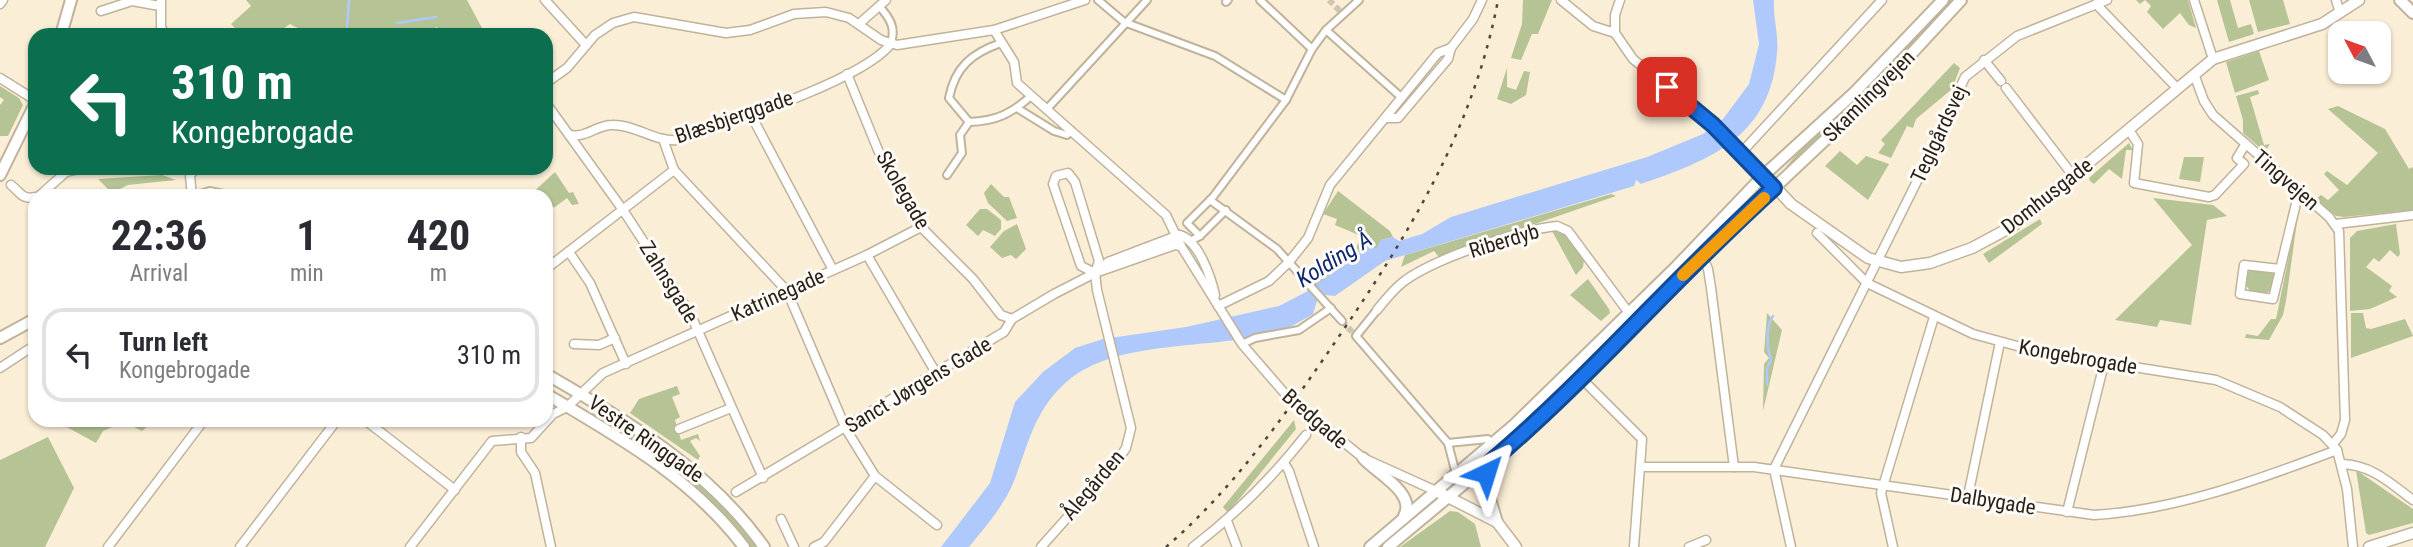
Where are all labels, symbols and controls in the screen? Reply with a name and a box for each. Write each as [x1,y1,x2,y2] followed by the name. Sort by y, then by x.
[2328,21,2390,84] north arrow
[2328,21,2391,84] map controls
[1818,45,1920,147] street label: Skamlingvejen
[171,54,293,111] text: 310 m
[56,56,147,147] icon: left
[1637,57,1697,117] pin
[1648,68,1686,106] icon: arrive
[1906,81,1972,187] street label: Teglgårdsvej
[672,86,796,148] street label: Blæsbjerggade
[171,113,354,151] text: Kongebrogade
[2248,145,2324,215] street label: Tingvejen
[871,147,935,233] street label: Skolegade
[1997,153,2097,239] street label: Domhusgade
[111,211,207,260] text: 22:36
[296,211,317,260] text: 1
[406,211,470,260] text: 420
[1466,219,1542,263] street label: Riberdyb
[1290,224,1377,293] water label: Kolding Å
[635,237,704,327] street label: Zahnsgade
[130,260,188,287] text: Arrival
[290,260,324,287] text: min
[430,260,447,287] text: m
[728,264,829,326] street label: Katrinegade
[119,327,208,357] text: Turn left
[841,332,996,438] street label: Sanct Jørgens Gade
[2017,335,2139,379] street label: Kongebrogade
[60,336,98,374] icon: left
[457,340,521,370] text: 310 m
[119,357,250,384] text: Kongebrogade
[1277,384,1353,454] street label: Bredgade
[584,390,708,488] street label: Vestre Ringgade
[1449,436,1523,510] position arrow
[1057,445,1129,525] street label: Ålegården
[1948,482,2038,520] street label: Dalbygade

